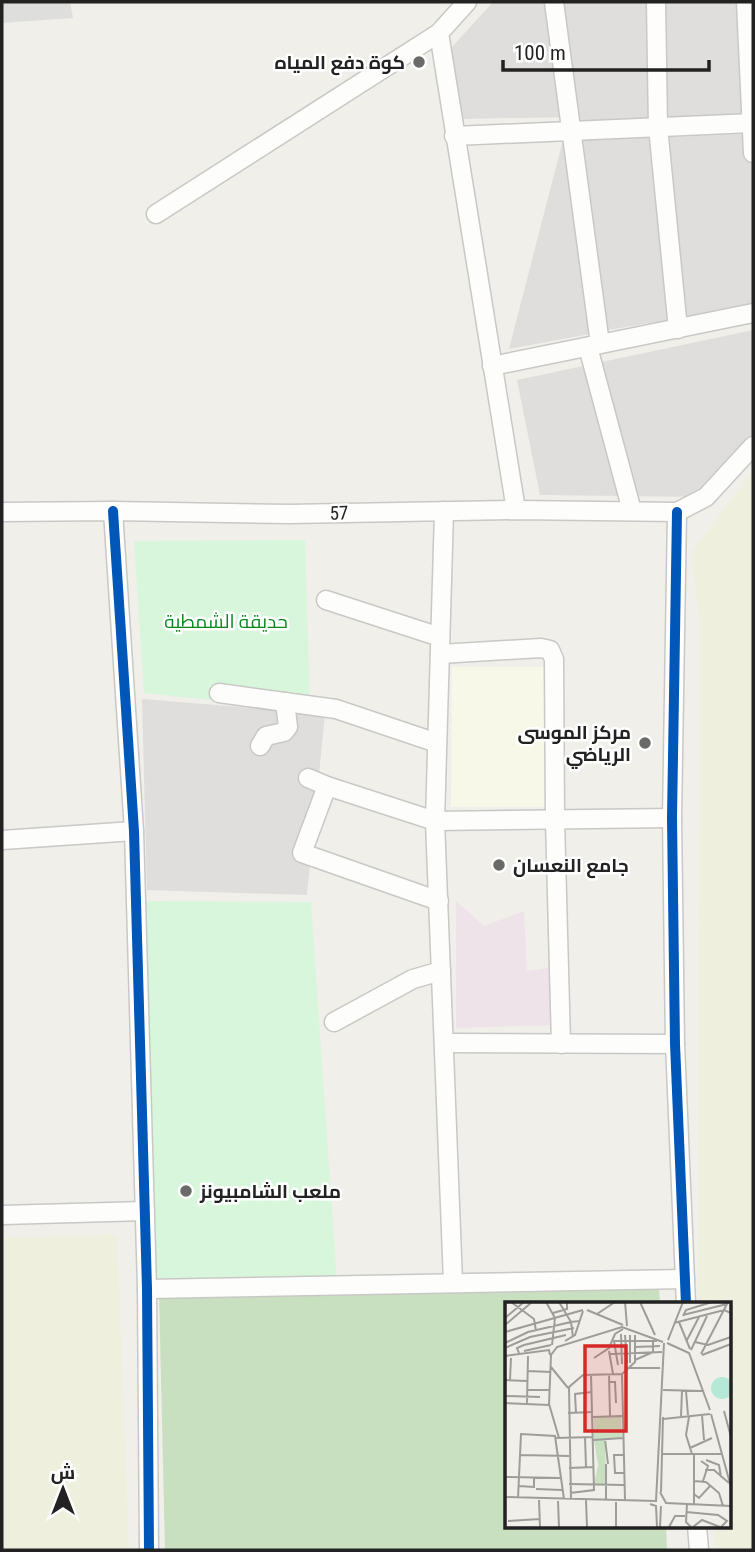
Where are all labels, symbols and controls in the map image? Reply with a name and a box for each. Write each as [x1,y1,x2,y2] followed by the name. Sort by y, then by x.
[503,28,710,72] scale bar
[514,41,566,65] text: 100 m
[275,51,405,76] place label: كوة دفع المياه
[411,54,427,70] marker: كوة دفع المياه
[329,501,349,525] street label: 57
[164,610,288,633] park label: حديقة الشمطية
[517,721,631,769] place label: مركز الموسى الرياضي
[637,735,653,751] marker: مركز الموسى الرياضي
[513,854,629,879] place label: جامع النعسان
[491,857,507,873] marker: جامع النعسان
[199,1180,341,1203] place label: ملعب الشامبيونز
[178,1183,194,1199] marker: ملعب الشامبيونز
[505,1302,730,1528] inset map
[28,1454,98,1524] north arrow
[51,1461,75,1484] text: ش

